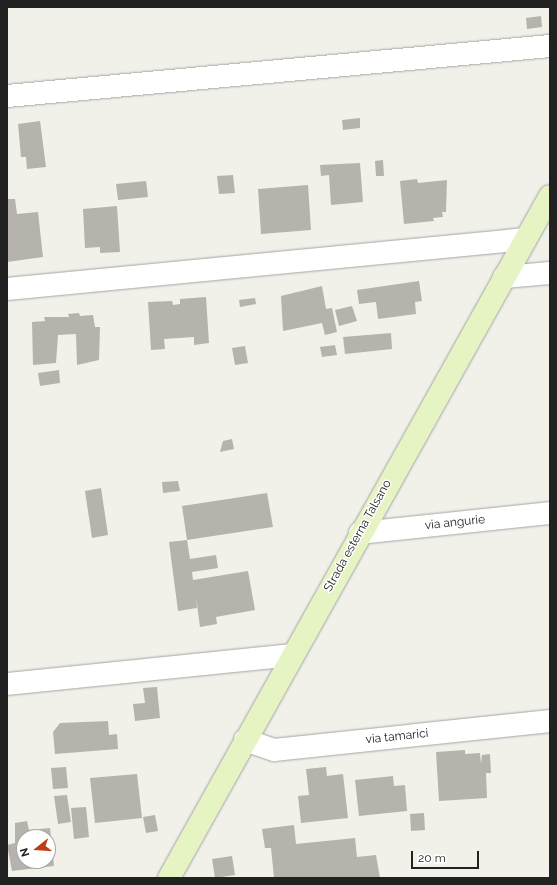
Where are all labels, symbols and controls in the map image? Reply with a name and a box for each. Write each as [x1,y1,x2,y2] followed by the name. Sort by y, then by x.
[321,477,395,595] street label: Strada esterna Talsano
[424,513,486,533] street label: via angurie
[365,727,429,747] street label: via tamarici
[16,829,56,869] north arrow
[413,843,481,869] scale bar
[18,846,32,858] text: N
[418,851,446,865] text: 20 m

